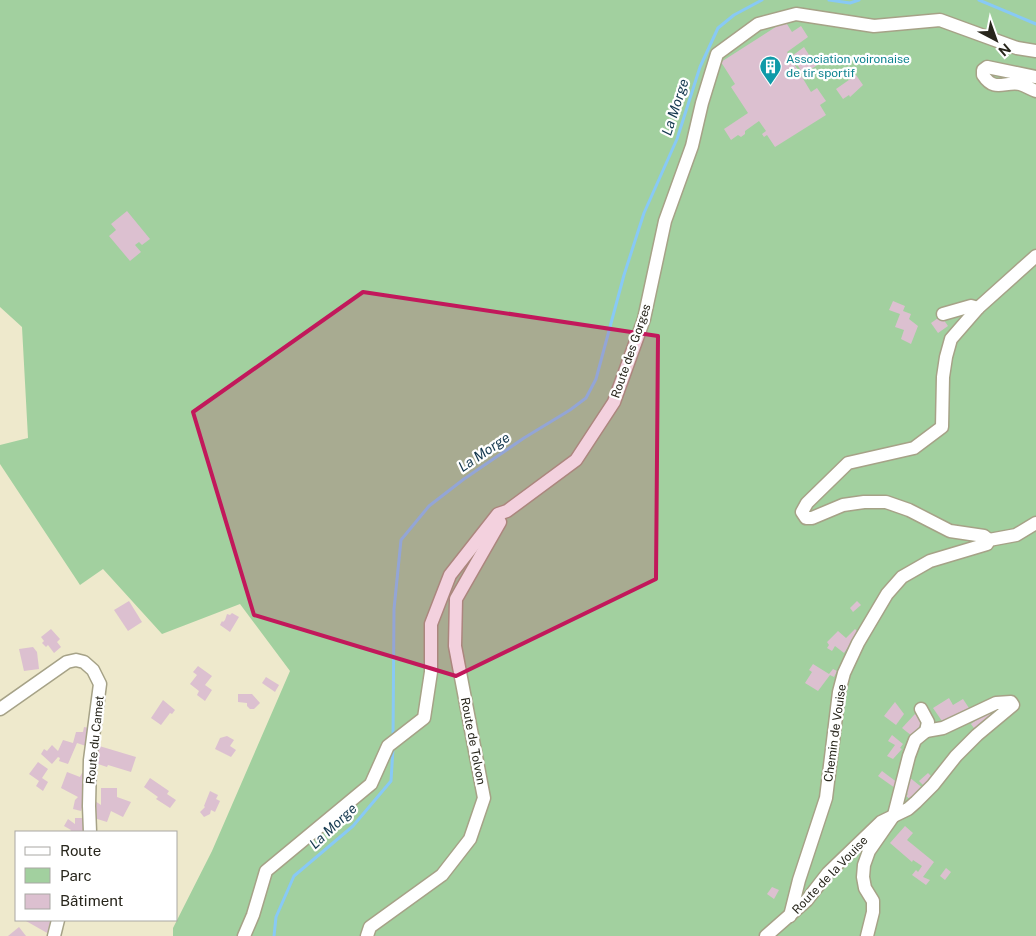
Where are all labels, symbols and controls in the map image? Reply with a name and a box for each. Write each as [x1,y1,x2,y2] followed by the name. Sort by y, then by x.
[971,15,1021,65] north arrow
[995,40,1014,59] text: N
[786,52,910,80] place label: Association voironaise de tir sportif
[758,54,782,85] building icon: Association voironaise de tir sportif
[658,76,692,137] water label: La Morge
[608,302,654,400] street label: Route des Gorges
[455,429,513,475] water label: La Morge
[821,683,849,783] street label: Chemin de Vouise
[83,695,107,785] street label: Route du Camet
[458,696,488,786] street label: Route de Tolvon
[306,800,360,852] water label: La Morge
[15,831,178,921] legend
[789,833,871,917] street label: Route de la Vouise
[60,842,101,859] text: Route
[60,867,92,884] text: Parc
[60,892,123,909] text: Bâtiment

